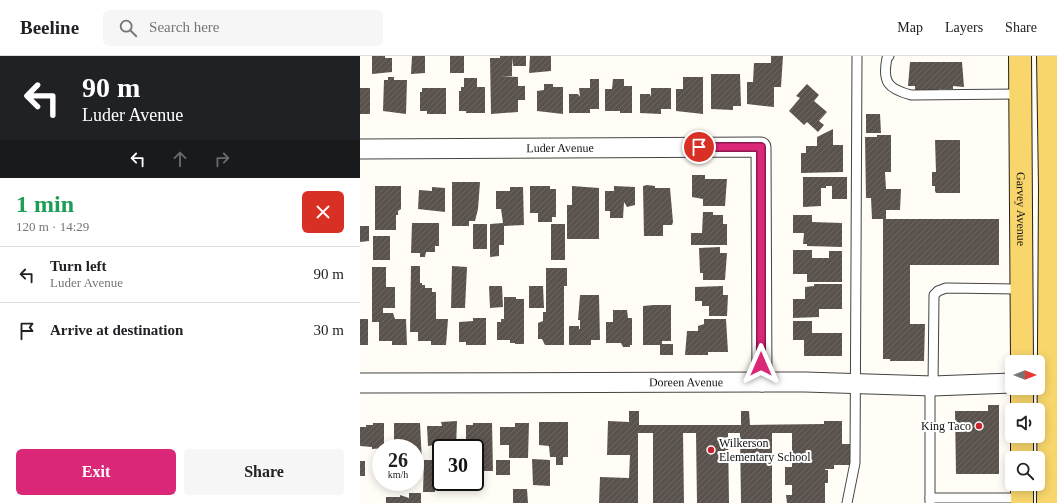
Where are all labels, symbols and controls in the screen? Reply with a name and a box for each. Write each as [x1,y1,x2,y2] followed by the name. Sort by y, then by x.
[103,10,383,46] search box
[20,17,79,38] text: Beeline
[117,17,139,39] icon: search
[149,19,219,35] text: Search here
[897,20,923,35] text: Map
[945,20,983,35] text: Layers
[1005,20,1037,35] text: Share
[16,72,68,124] icon: left
[82,72,140,103] text: 90 m
[82,105,183,125] text: Luder Avenue
[682,130,716,164] pin
[688,136,710,158] icon: arrive
[526,141,594,155] street label: Luder Avenue
[127,148,149,170] icon: left
[169,148,191,170] icon: ahead
[211,148,233,170] icon: right
[1014,172,1028,246] street label: Garvey Avenue
[16,191,74,217] text: 1 min
[302,191,344,233] button: close
[16,219,89,234] text: 120 m · 14:29
[50,258,107,274] text: Turn left
[16,264,38,286] icon: left
[314,266,344,282] text: 90 m
[50,275,123,290] text: Luder Avenue
[16,320,38,342] icon: arrive
[50,322,183,338] text: Arrive at destination
[314,322,344,338] text: 30 m
[740,343,782,385] position arrow
[1005,355,1045,395] north arrow
[1005,355,1045,491] map controls
[649,375,723,389] street label: Doreen Avenue
[1005,403,1045,443] button: sound
[921,419,971,433] place label: King Taco
[974,421,984,431] marker: King Taco
[719,436,811,464] place label: Wilkerson Elementary School
[432,439,484,491] speed limit sign: 30
[706,445,716,455] marker: Wilkerson Elementary School
[16,449,176,495] button: Exit
[184,449,344,495] button: Share
[388,449,408,471] text: 26
[1005,451,1045,491] button: search
[388,469,408,480] text: km/h

